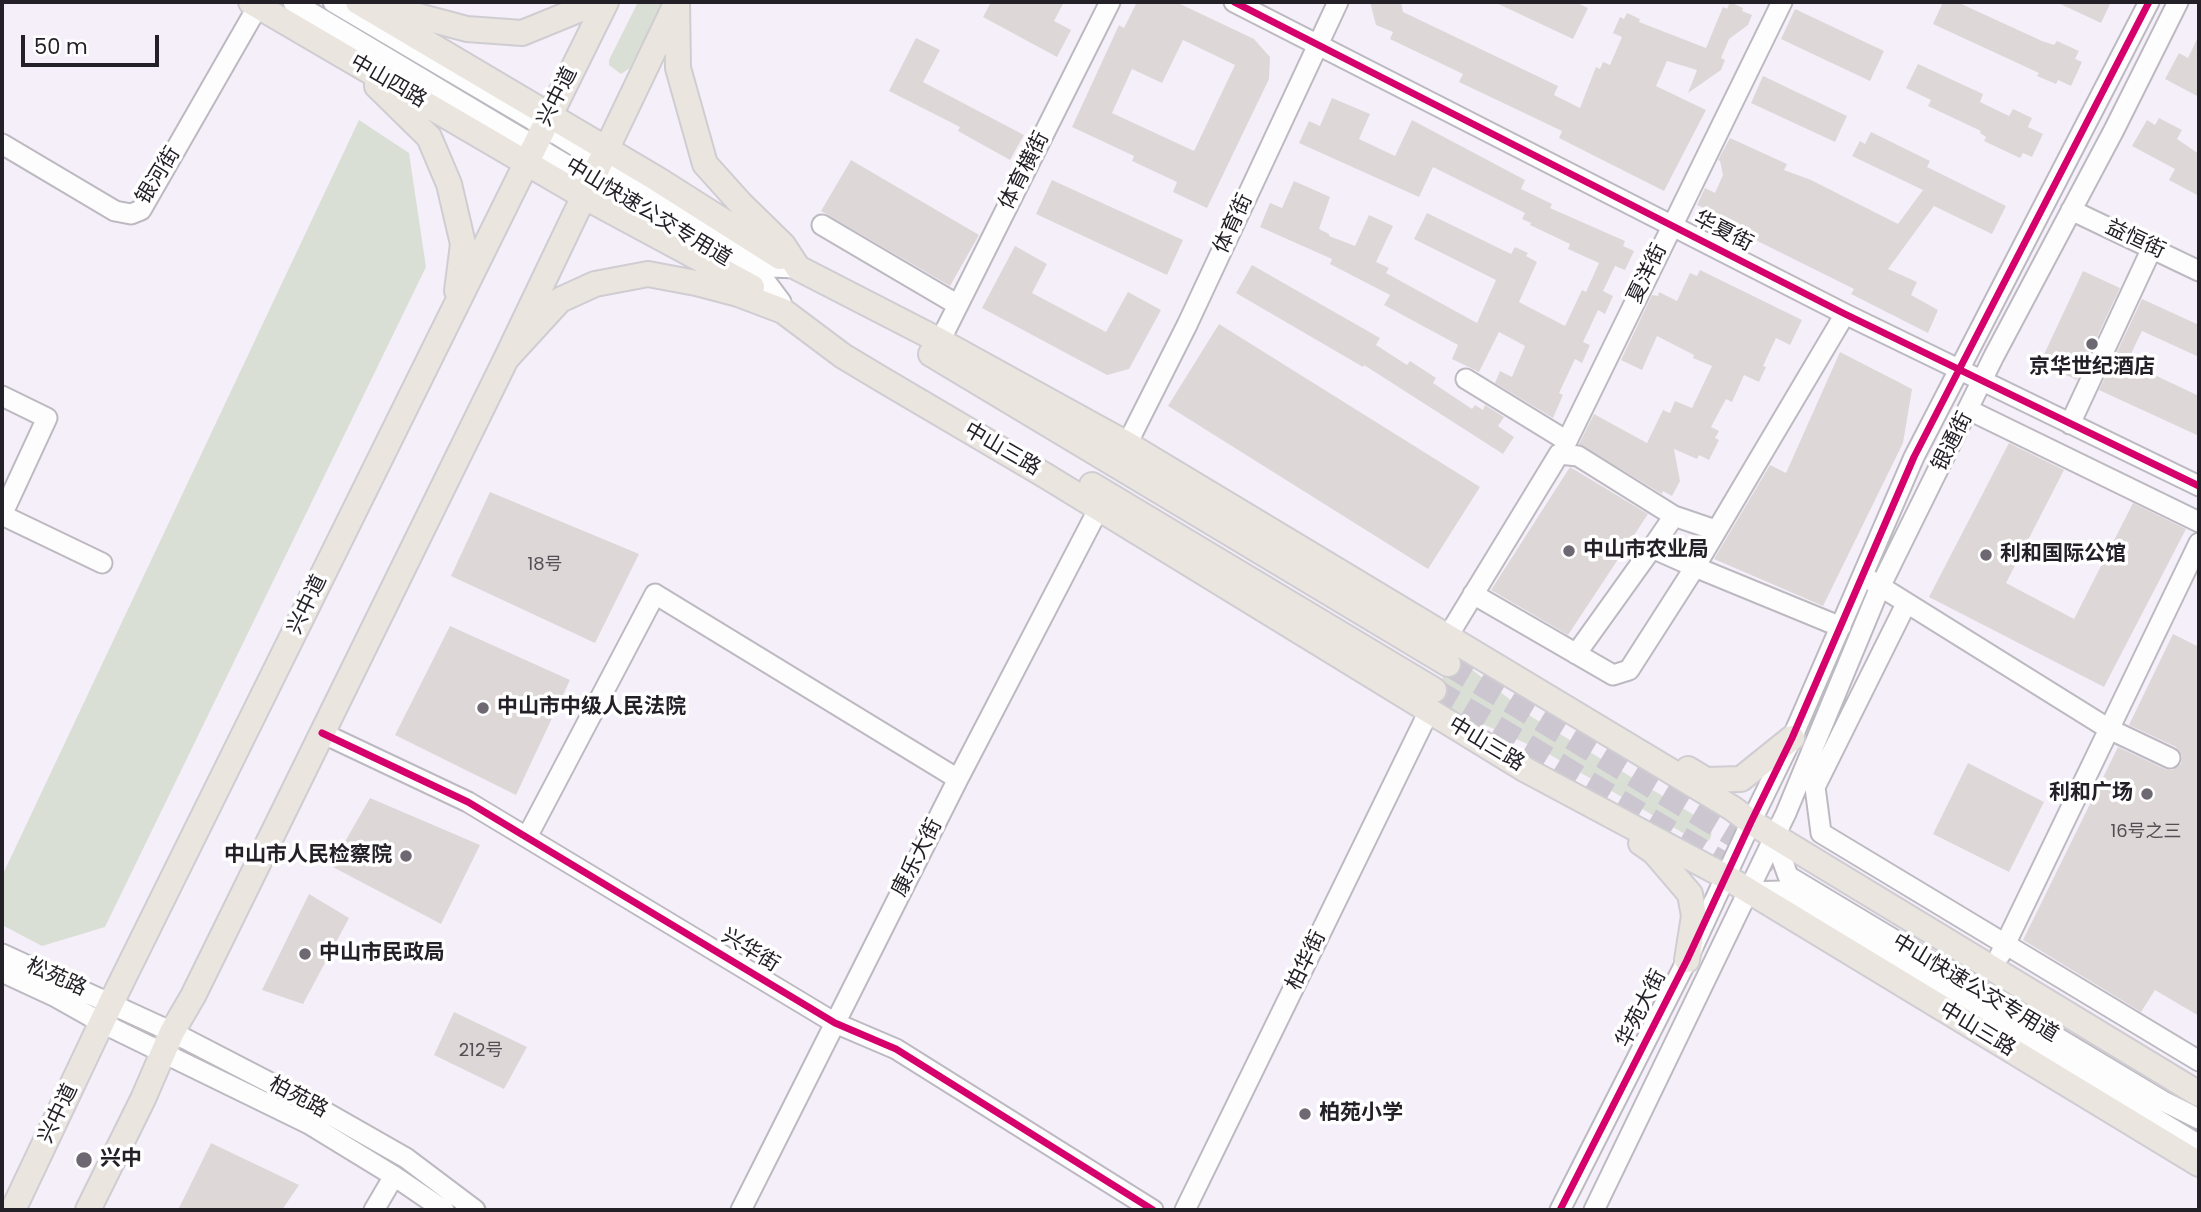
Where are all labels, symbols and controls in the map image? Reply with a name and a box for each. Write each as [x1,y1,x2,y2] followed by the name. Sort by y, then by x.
[24,21,163,65] scale bar
[34,32,88,61] text: 50 m
[345,50,431,114] street label: 中山四路
[532,63,584,131] street label: 兴中道
[995,128,1055,214] street label: 体育横街
[132,143,186,209] street label: 银河街
[561,154,735,272] street label: 中山快速公交专用道
[1209,190,1259,258] street label: 体育街
[1689,206,1757,258] street label: 华夏街
[2101,215,2169,265] street label: 益恒街
[1623,240,1673,308] street label: 夏洋街
[2084,336,2100,352] marker: 京华世纪酒店
[2029,355,2155,381] place label: 京华世纪酒店
[1927,408,1979,476] street label: 银通街
[959,418,1045,482] street label: 中山三路
[1583,538,1709,564] place label: 中山市农业局
[2000,542,2126,568] place label: 利和国际公馆
[1561,543,1577,559] marker: 中山市农业局
[1978,547,1994,563] marker: 利和国际公馆
[527,554,563,576] house number: 18号
[283,571,333,639] street label: 兴中道
[497,695,686,721] place label: 中山市中级人民法院
[475,700,491,716] marker: 中山市中级人民法院
[1444,713,1528,777] street label: 中山三路
[2049,781,2133,807] place label: 利和广场
[2139,786,2155,802] marker: 利和广场
[888,815,948,901] street label: 康乐大街
[2110,821,2182,843] house number: 16号之三
[224,843,392,869] place label: 中山市人民检察院
[398,848,414,864] marker: 中山市人民检察院
[717,924,783,978] street label: 兴华街
[1282,927,1332,995] street label: 柏华街
[1888,930,2062,1048] street label: 中山快速公交专用道
[319,941,445,967] place label: 中山市民政局
[297,946,313,962] marker: 中山市民政局
[22,954,90,1002] street label: 松苑路
[1612,966,1672,1052] street label: 华苑大街
[1935,998,2019,1062] street label: 中山三路
[459,1040,503,1062] house number: 212号
[264,1072,332,1124] street label: 柏苑路
[34,1080,84,1148] street label: 兴中道
[1319,1101,1403,1127] place label: 柏苑小学
[1297,1106,1313,1122] marker: 柏苑小学
[100,1147,142,1173] place label: 兴中
[74,1150,94,1170] marker: 兴中

